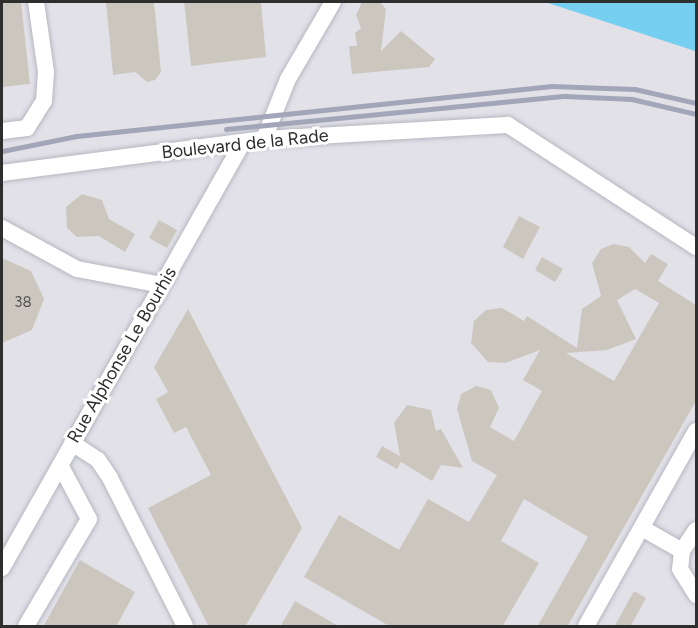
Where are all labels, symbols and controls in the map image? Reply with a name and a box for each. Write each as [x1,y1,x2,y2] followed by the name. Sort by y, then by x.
[160,124,330,164] street label: Boulevard de la Rade
[63,263,181,447] street label: Rue Alphonse Le Bourhis
[14,294,32,312] house number: 38

